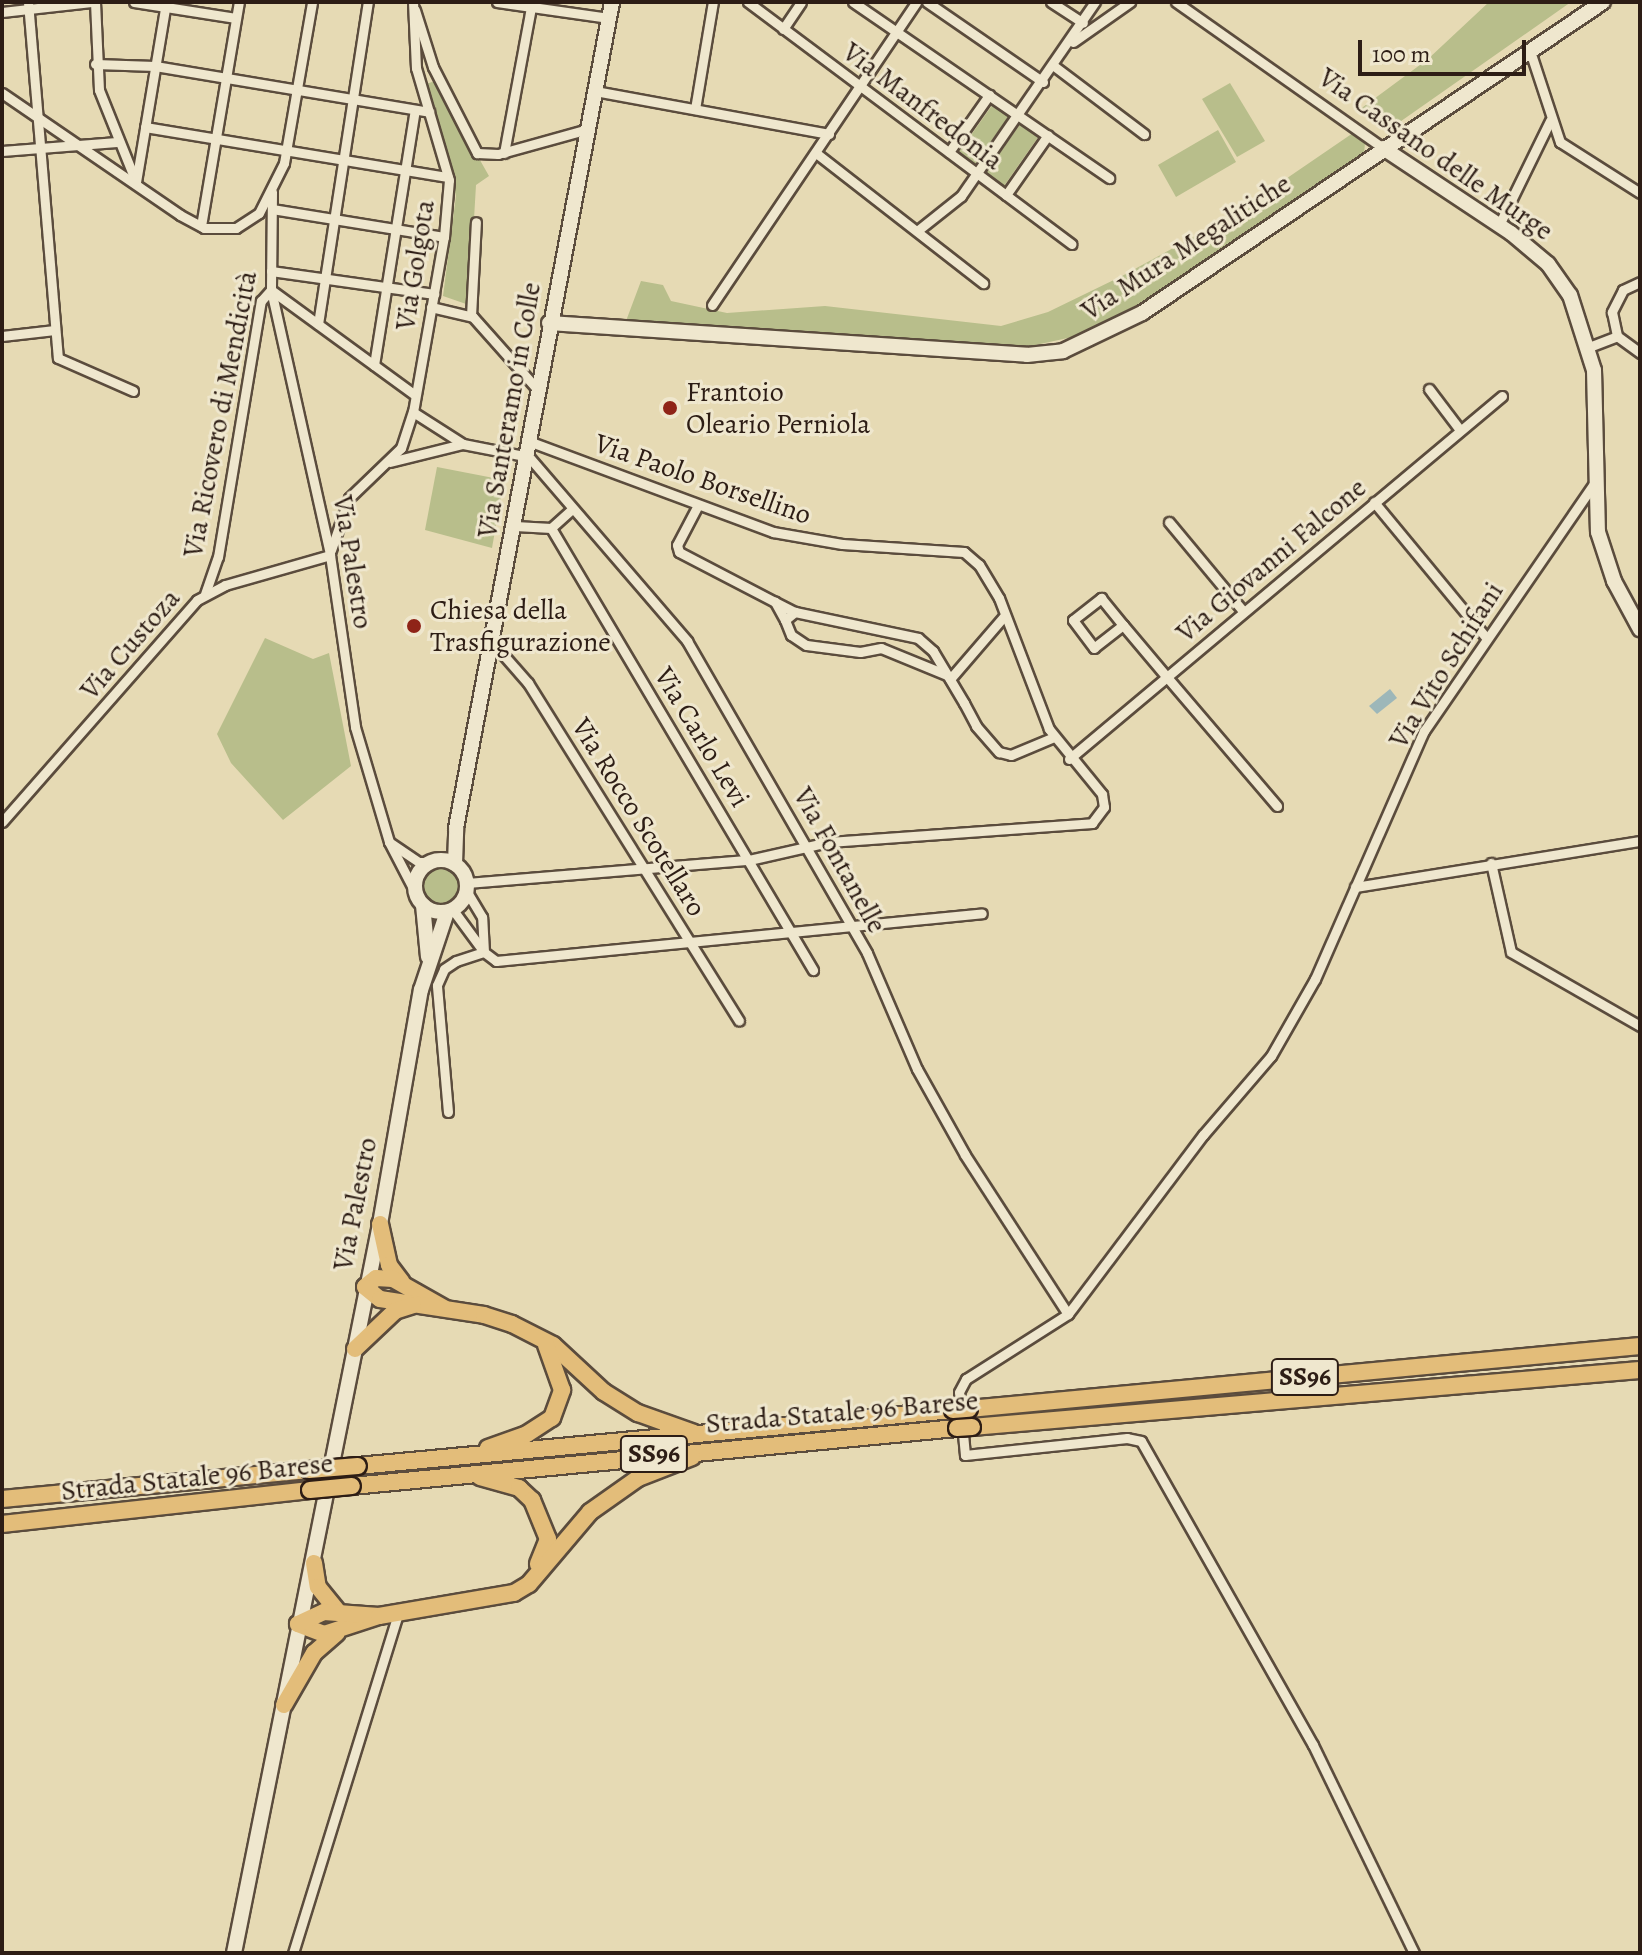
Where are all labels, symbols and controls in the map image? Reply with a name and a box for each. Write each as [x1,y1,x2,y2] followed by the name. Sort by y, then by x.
[1362,24,1530,74] scale bar
[836,35,1010,177] street label: Via Manfredonia
[1372,38,1431,70] text: 100 m
[1312,60,1560,248] street label: Via Cassano delle Murge
[1075,167,1297,327] street label: Via Mura Megalitiche
[388,197,442,333] street label: Via Golgota
[176,268,264,560] street label: Via Ricovero di Mendicità
[470,280,548,540] street label: Via Santeramo in Colle
[686,375,870,441] place label: Frantoio Oleario Perniola
[661,399,679,417] marker: Frantoio Oleario Perniola
[591,426,815,532] street label: Via Paolo Borsellino
[1169,471,1373,649] street label: Via Giovanni Falcone
[326,493,380,631] street label: Via Palestro
[1382,576,1510,754] street label: Via Vito Schifani
[73,582,187,706] street label: Via Custoza
[430,593,611,659] place label: Chiesa della Trasfigurazione
[405,617,423,635] marker: Chiesa della Trasfigurazione
[647,661,757,813] street label: Via Carlo Levi
[564,712,714,922] street label: Via Rocco Scotellaro
[786,781,894,939] street label: Via Fontanelle
[326,1135,384,1273] street label: Via Palestro
[1269,1355,1341,1399] road number: SS96
[704,1383,980,1441] street label: Strada Statale 96 Barese
[618,1432,690,1476] road number: SS96
[59,1446,335,1508] street label: Strada Statale 96 Barese

